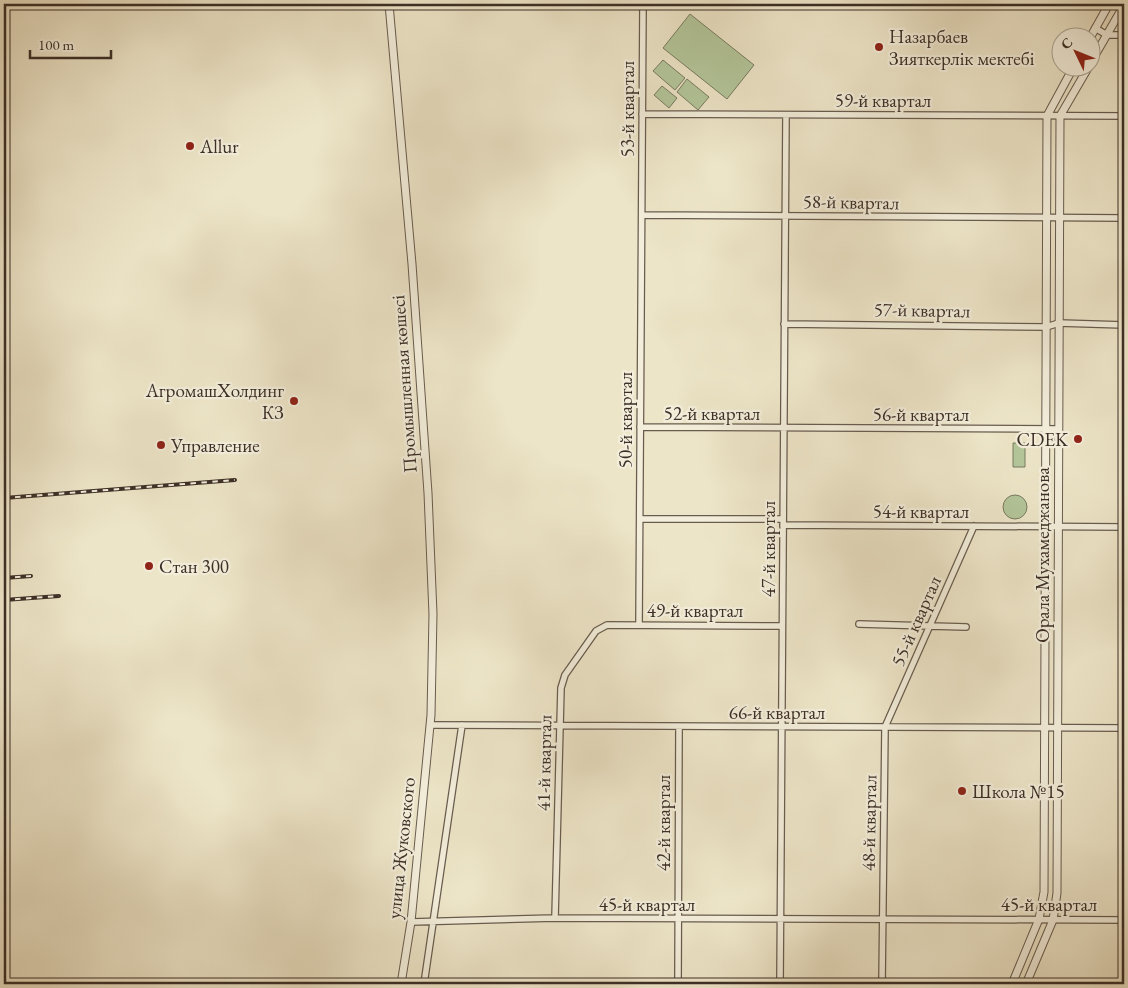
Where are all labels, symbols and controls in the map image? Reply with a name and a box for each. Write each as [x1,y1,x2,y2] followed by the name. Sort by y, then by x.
[889,24,1035,71] place label: Назарбаев Зияткерлік мектебі
[30,28,111,60] scale bar
[1050,28,1100,78] north arrow
[1057,33,1077,53] text: С
[38,35,75,54] text: 100 m
[873,41,885,53] marker: Назарбаев Зияткерлік мектебі
[615,61,640,157] street label: 53-й квартал
[835,88,931,113] street label: 59-й квартал
[199,134,239,159] place label: Allur
[184,140,196,152] marker: Allur
[803,189,899,215] street label: 58-й квартал
[385,294,423,474] street label: Промышленная көшесі
[874,297,970,323] street label: 57-й квартал
[613,372,638,468] street label: 50-й квартал
[145,378,284,425] place label: АгромашХолдинг КЗ
[288,395,300,407] marker: АгромашХолдинг КЗ
[664,401,760,426] street label: 52-й квартал
[873,402,969,427] street label: 56-й квартал
[1017,427,1069,452] place label: CDEK
[170,433,260,458] place label: Управление
[1072,433,1084,445] marker: CDEK
[155,439,167,451] marker: Управление
[1030,467,1055,643] street label: Орала Мухамеджанова
[873,499,969,524] street label: 54-й квартал
[756,501,781,597] street label: 47-й квартал
[159,554,229,579] place label: Стан 300
[143,560,155,572] marker: Стан 300
[885,572,947,670] street label: 55-й квартал
[647,598,743,623] street label: 49-й квартал
[729,700,825,725] street label: 66-й квартал
[531,715,557,811] street label: 41-й квартал
[651,775,676,871] street label: 42-й квартал
[856,775,882,871] street label: 48-й квартал
[381,776,421,920] street label: улица Жуковского
[972,779,1065,804] place label: Школа №15
[956,785,968,797] marker: Школа №15
[599,892,695,917] street label: 45-й квартал
[1001,892,1097,917] street label: 45-й квартал

